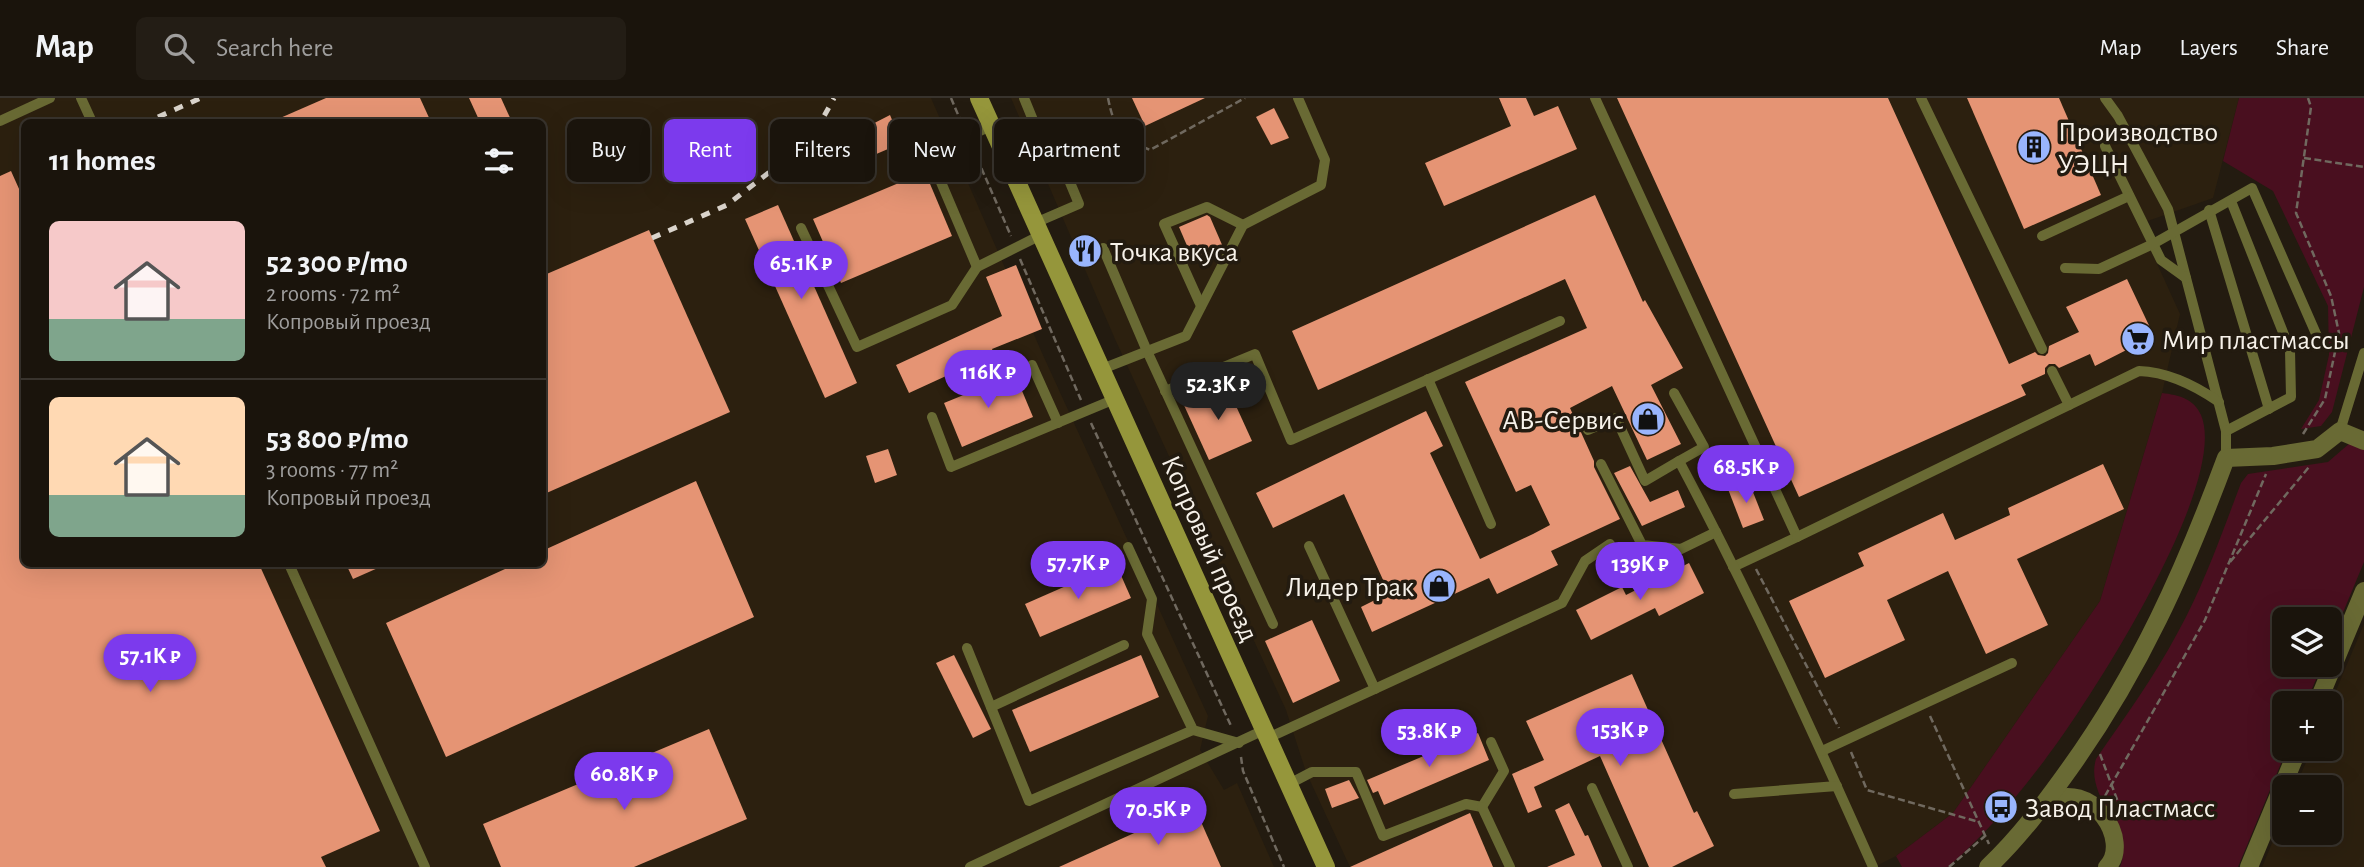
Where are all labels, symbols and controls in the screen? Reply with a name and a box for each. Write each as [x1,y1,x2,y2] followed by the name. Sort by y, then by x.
[136,17,626,80] search box
[160,29,198,67] icon: search
[35,31,94,64] text: Map
[216,35,334,61] text: Search here
[2099,36,2141,60] text: Map
[2179,36,2238,60] text: Layers
[2276,36,2329,60] text: Share
[567,119,650,182] chip: Buy
[664,119,756,182] chip: Rent
[770,119,875,182] chip: Filters
[889,119,980,182] chip: New
[994,119,1144,182] chip: Apartment
[2058,119,2218,179] place label: Производство УЭЦН
[2015,128,2053,166] building icon: Производство УЭЦН
[480,142,518,180] icon: filters
[49,146,156,176] text: 11 homes
[1066,232,1104,270] restaurant icon: Точка вкуса
[1110,239,1238,267] place label: Точка вкуса
[736,242,866,301] pin: 65.1K ₽
[266,248,408,278] text: 52 300 ₽/mo
[105,249,189,333] icon: home
[770,252,832,275] text: 65.1K ₽
[266,283,400,306] text: 2 rooms · 72 m²
[266,311,431,334] text: Копровый проезд
[2119,320,2157,358] supermarket icon: Мир пластмассы
[2162,327,2350,355] place label: Мир пластмассы
[931,350,1045,410] pin: 116K ₽
[960,361,1016,384] text: 116K ₽
[1153,362,1283,422] pin: 52.3K ₽
[1186,373,1250,396] text: 52.3K ₽
[1629,400,1667,438] shop icon: АВ-Сервис
[1502,407,1624,435] place label: АВ-Сервис
[266,424,409,454] text: 53 800 ₽/mo
[105,425,189,509] icon: home
[1681,446,1811,505] pin: 68.5K ₽
[1156,451,1263,646] street label: Копровый проезд
[1713,456,1779,479] text: 68.5K ₽
[266,459,398,482] text: 3 rooms · 77 m²
[266,487,431,510] text: Копровый проезд
[1013,542,1143,601] pin: 57.7K ₽
[1583,542,1697,602] pin: 139K ₽
[1047,552,1109,575] text: 57.7K ₽
[1612,553,1668,576] text: 139K ₽
[1420,567,1458,605] shop icon: Лидер Трак
[1286,574,1414,602] place label: Лидер Трак
[2272,607,2342,845] map controls
[2272,607,2342,677] button: layers
[85,634,215,694] pin: 57.1K ₽
[119,645,181,668] text: 57.1K ₽
[2272,691,2342,761] button: +
[1563,708,1677,768] pin: 153K ₽
[1364,710,1494,769] pin: 53.8K ₽
[1592,719,1648,742] text: 153K ₽
[1397,720,1461,743] text: 53.8K ₽
[559,752,689,812] pin: 60.8K ₽
[590,763,658,786] text: 60.8K ₽
[2272,775,2342,845] button: −
[1093,788,1223,847] pin: 70.5K ₽
[1982,788,2020,826] bus stop icon: Завод Пластмасс
[2025,795,2215,823] place label: Завод Пластмасс
[1126,798,1190,821] text: 70.5K ₽

